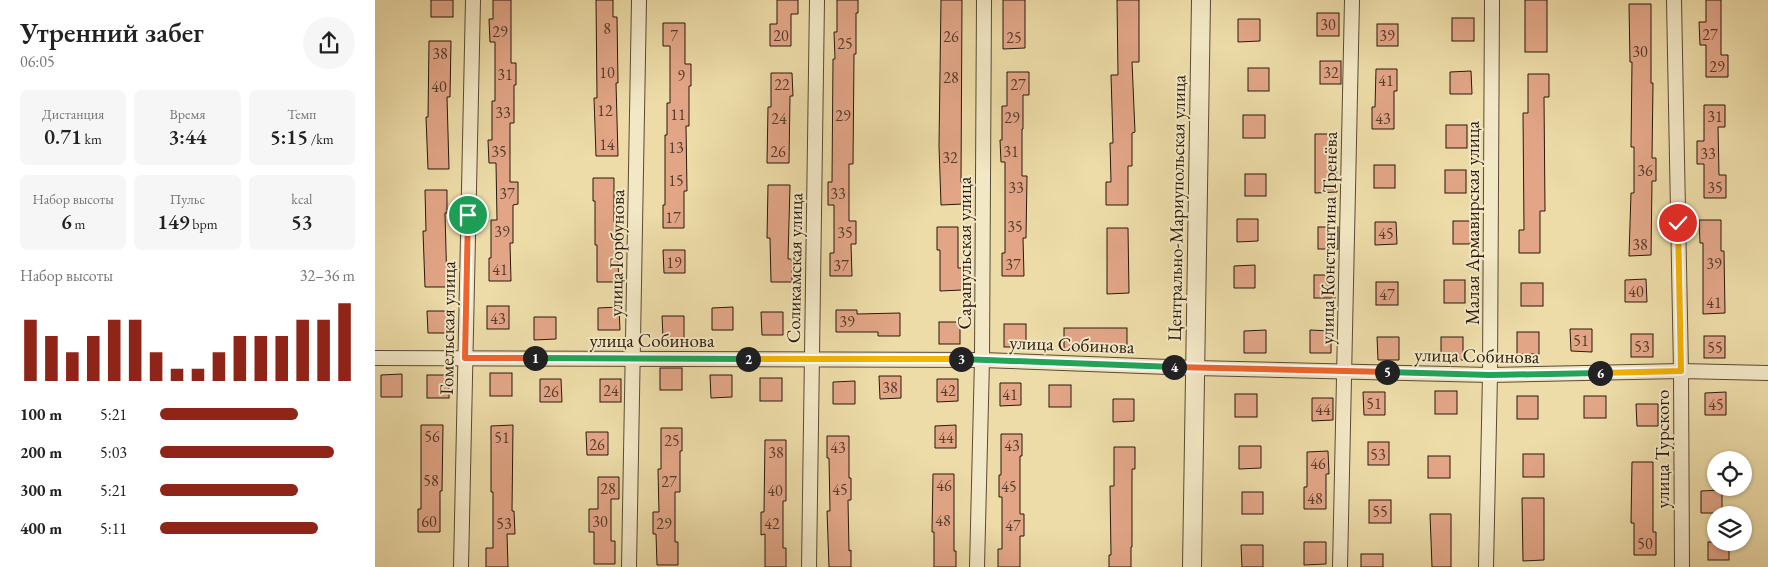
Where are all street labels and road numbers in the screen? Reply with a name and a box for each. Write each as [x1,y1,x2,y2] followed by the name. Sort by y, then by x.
[1162,74,1191,341] street label: Центрально-Мариупольская улица
[1460,121,1485,325] street label: Малая Армавирская улица
[1314,131,1343,345] street label: улица Константина Тренёва
[952,176,977,329] street label: Сарапульская улица
[603,189,630,317] street label: улица Горбунова
[781,192,808,343] street label: Соликамская улица
[434,260,461,395] street label: Гомельская улица
[589,328,715,353] street label: улица Собинова
[1009,330,1135,359] street label: улица Собинова
[1414,342,1540,369] street label: улица Собинова
[1650,390,1675,508] street label: улица Турского

